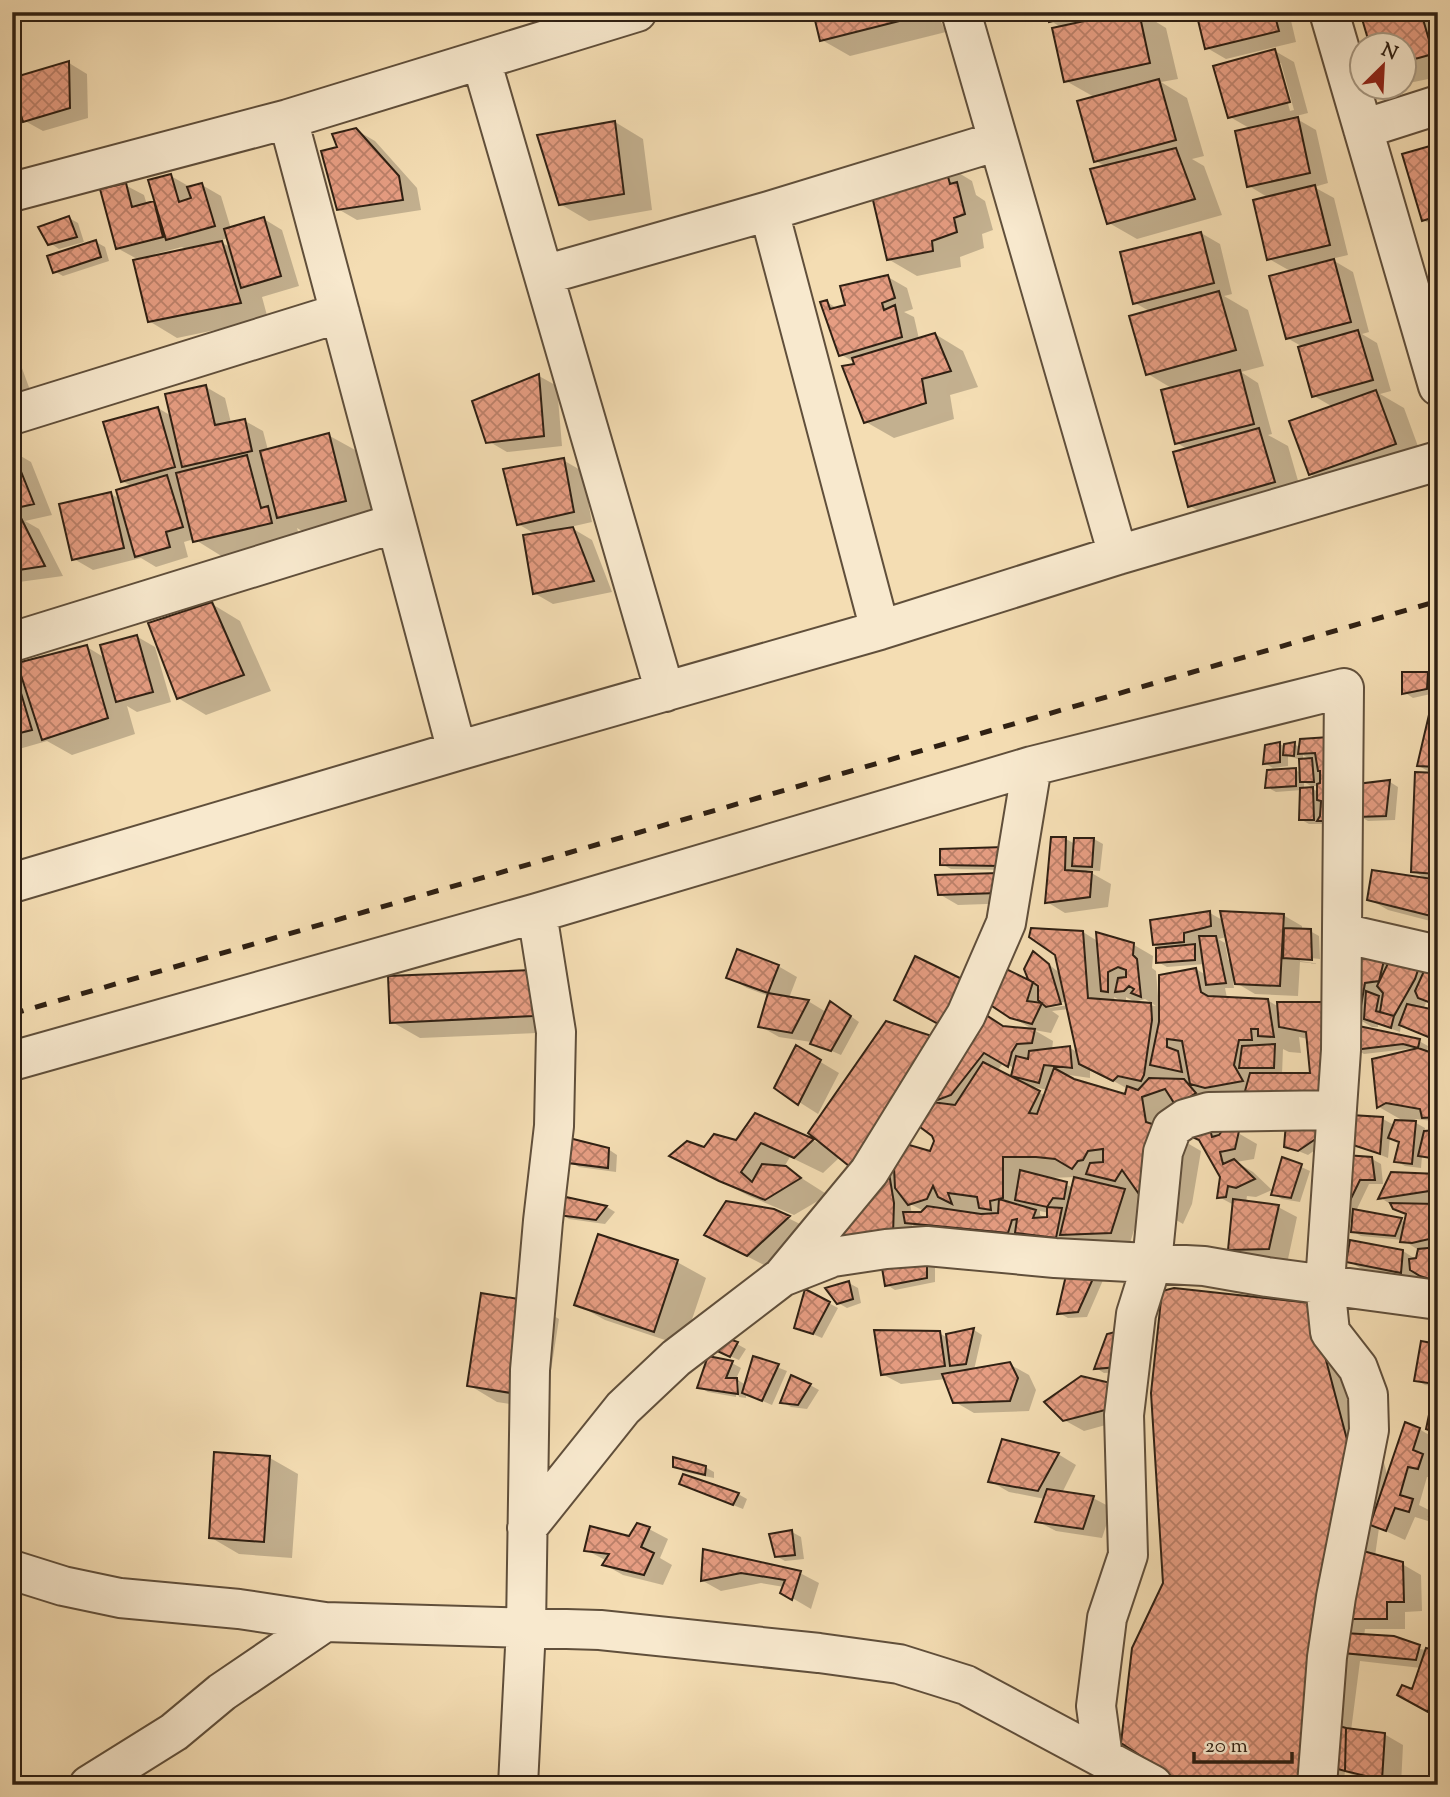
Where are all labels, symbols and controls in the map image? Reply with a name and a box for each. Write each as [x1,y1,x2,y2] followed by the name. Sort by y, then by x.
[1348,32,1418,102] north arrow
[1376,37,1401,68] text: N
[1194,1720,1292,1764] scale bar
[1205,1732,1248,1762] text: 20 m

